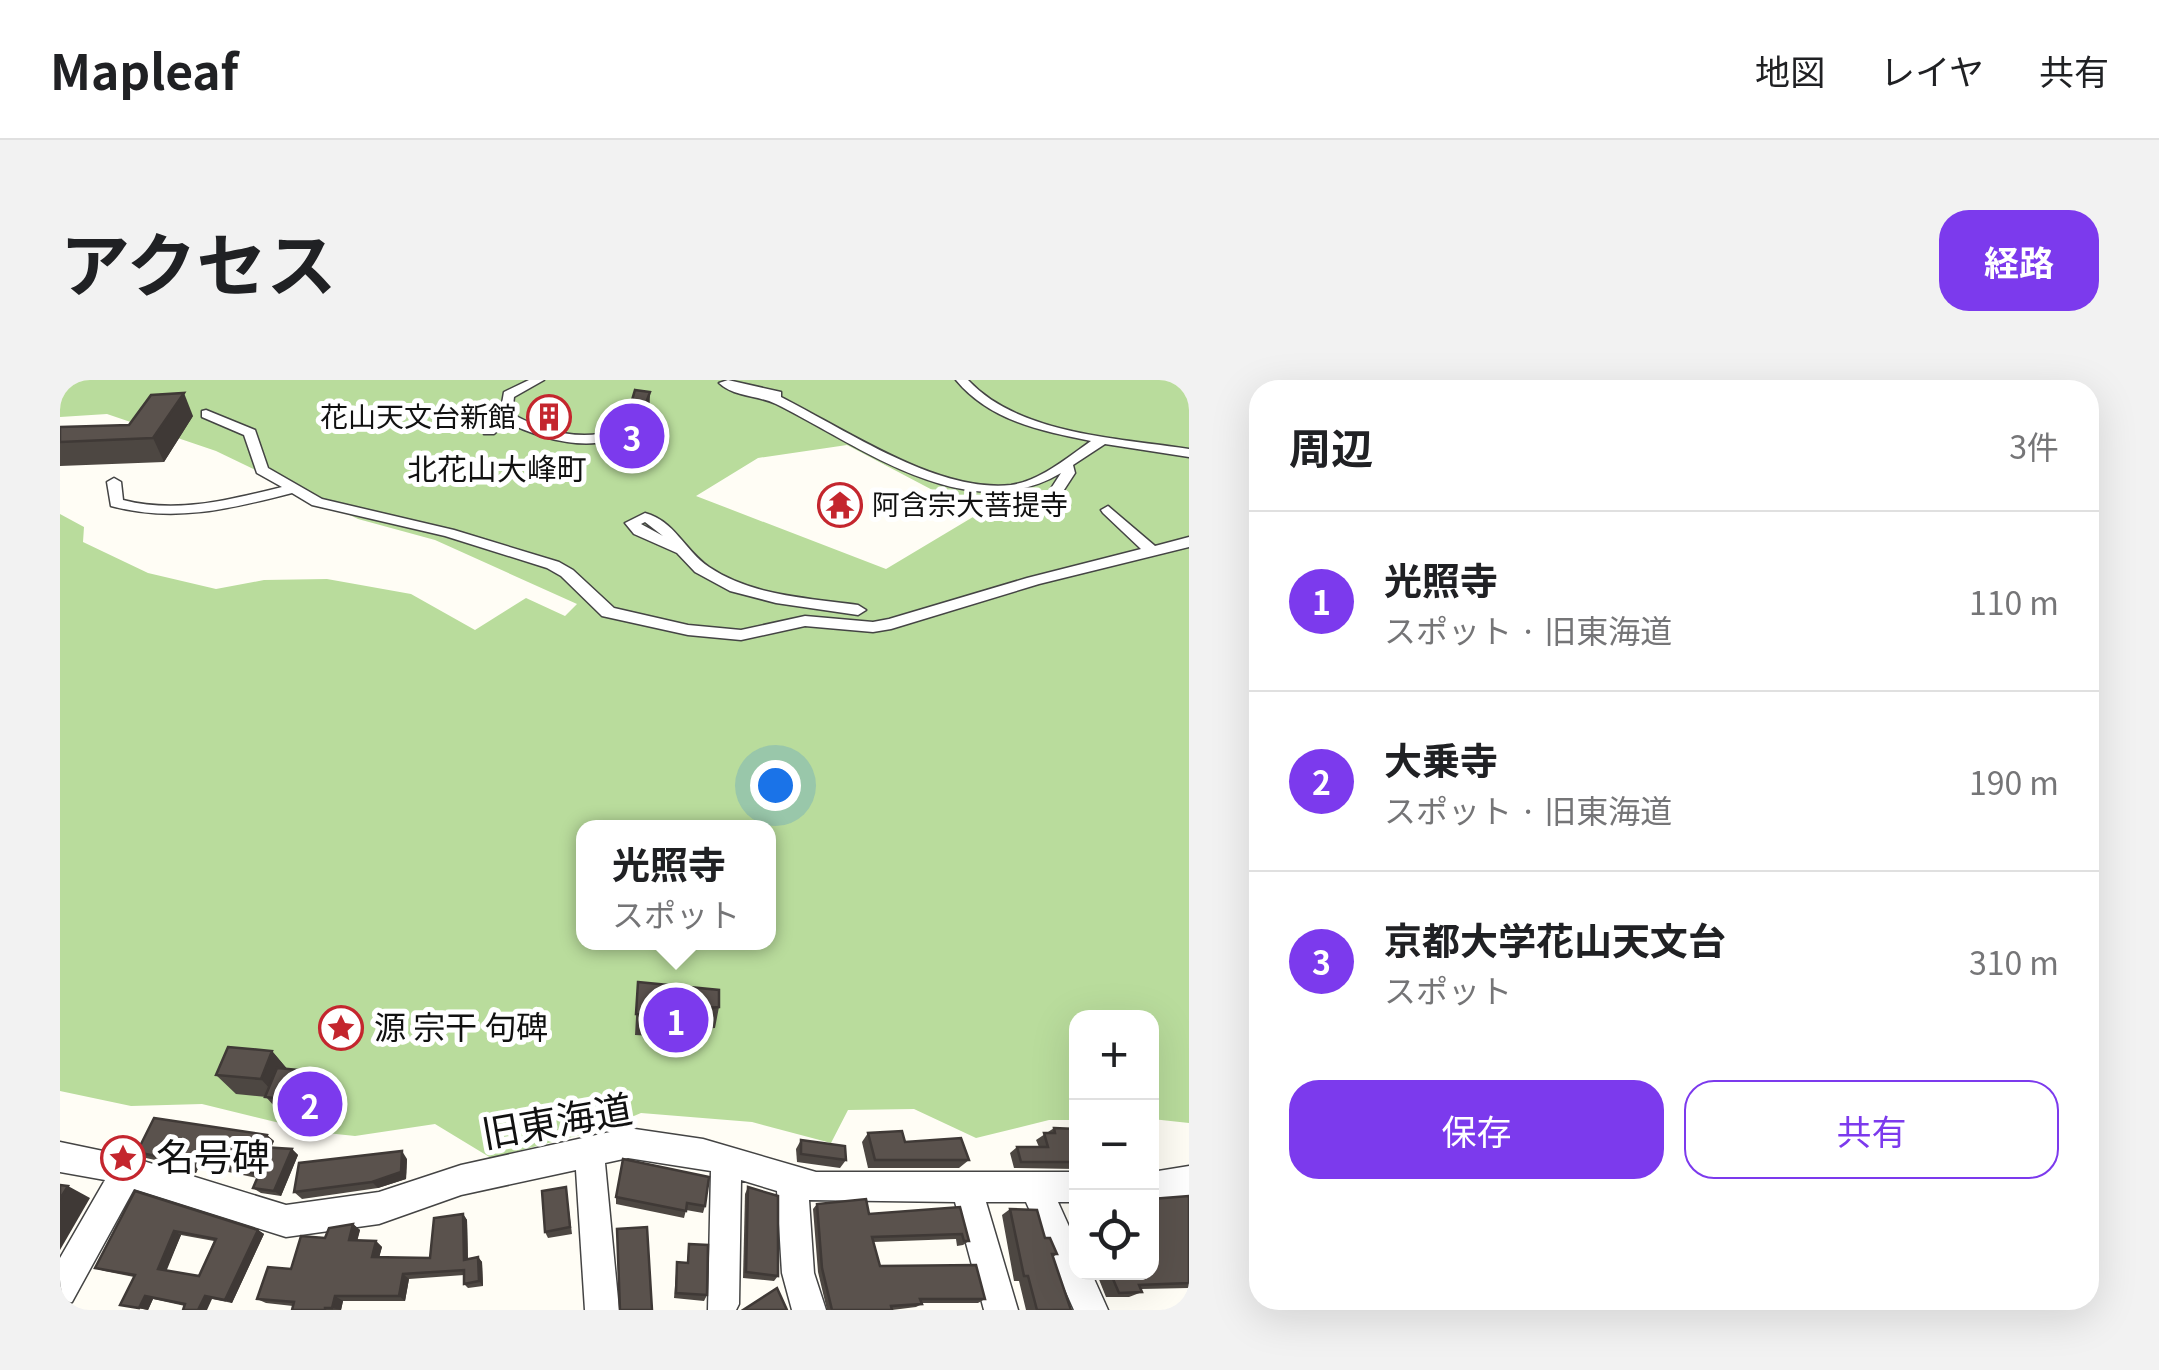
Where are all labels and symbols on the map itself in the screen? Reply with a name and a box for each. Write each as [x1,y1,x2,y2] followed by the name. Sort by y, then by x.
[526,394,572,440] building icon: 花山天文台新館
[320,395,516,435] place label: 花山天文台新館
[600,398,664,474] pin: 3
[407,445,587,489] district label: 北花山大峰町
[817,482,863,528] temple icon: 阿含宗大菩提寺
[872,483,1068,523] place label: 阿含宗大菩提寺
[750,760,801,811] your location
[644,982,708,1058] pin: 1
[374,1002,548,1048] place label: 源 宗干 句碑
[318,1005,364,1051] place icon: 源 宗干 句碑
[278,1066,342,1142] pin: 2
[477,1078,636,1159] street label: 旧東海道
[156,1127,270,1182] place label: 名号碑
[100,1135,146,1181] place icon: 名号碑

